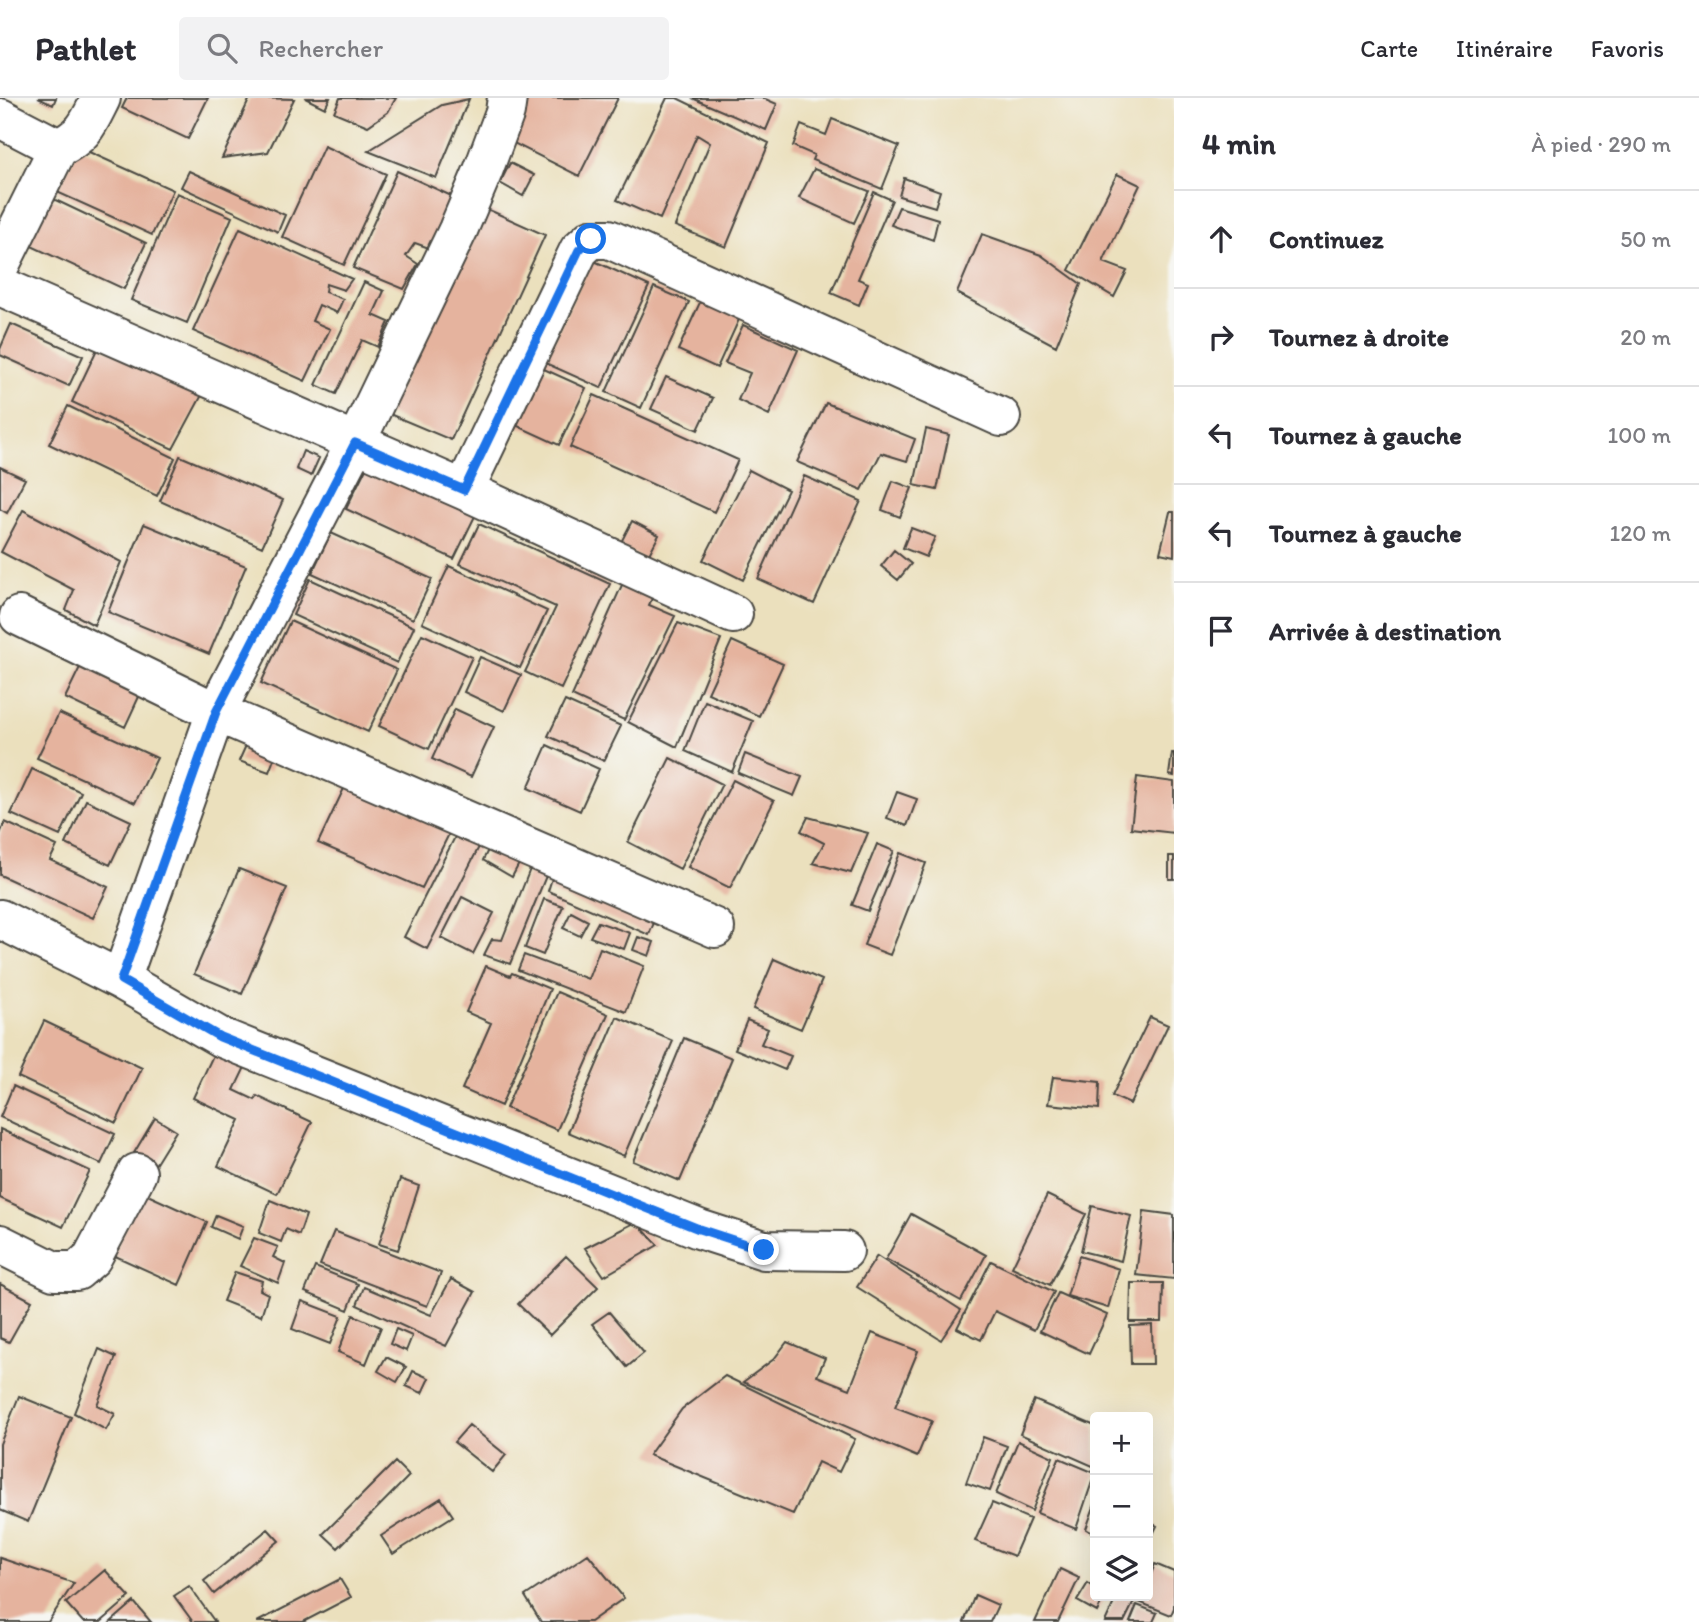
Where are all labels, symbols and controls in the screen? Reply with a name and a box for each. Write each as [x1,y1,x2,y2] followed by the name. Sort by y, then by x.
[179,17,669,80] search box
[35,29,137,68] text: Pathlet
[203,29,241,67] icon: search
[259,32,383,64] text: Rechercher
[1360,34,1418,63] text: Carte
[1456,34,1553,63] text: Itinéraire
[1591,34,1664,63] text: Favoris
[1202,125,1276,162] text: 4 min
[1531,130,1671,158] text: À pied · 290 m
[1202,220,1240,258] icon: ahead
[575,223,606,254] route start
[1269,223,1384,255] text: Continuez
[1620,225,1671,253] text: 50 m
[1202,318,1240,356] icon: right
[1269,321,1449,353] text: Tournez à droite
[1620,323,1671,351] text: 20 m
[1202,416,1240,454] icon: left
[1269,419,1462,451] text: Tournez à gauche
[1607,421,1671,449] text: 100 m
[1202,514,1240,552] icon: left
[1269,517,1462,549] text: Tournez à gauche
[1610,519,1671,547] text: 120 m
[1202,612,1240,650] icon: arrive
[1269,615,1501,647] text: Arrivée à destination
[748,1234,779,1265] route end
[1090,1412,1153,1601] map controls
[1090,1412,1153,1475] button: +
[1090,1475,1153,1538] button: −
[1090,1538,1153,1601] button: layers

